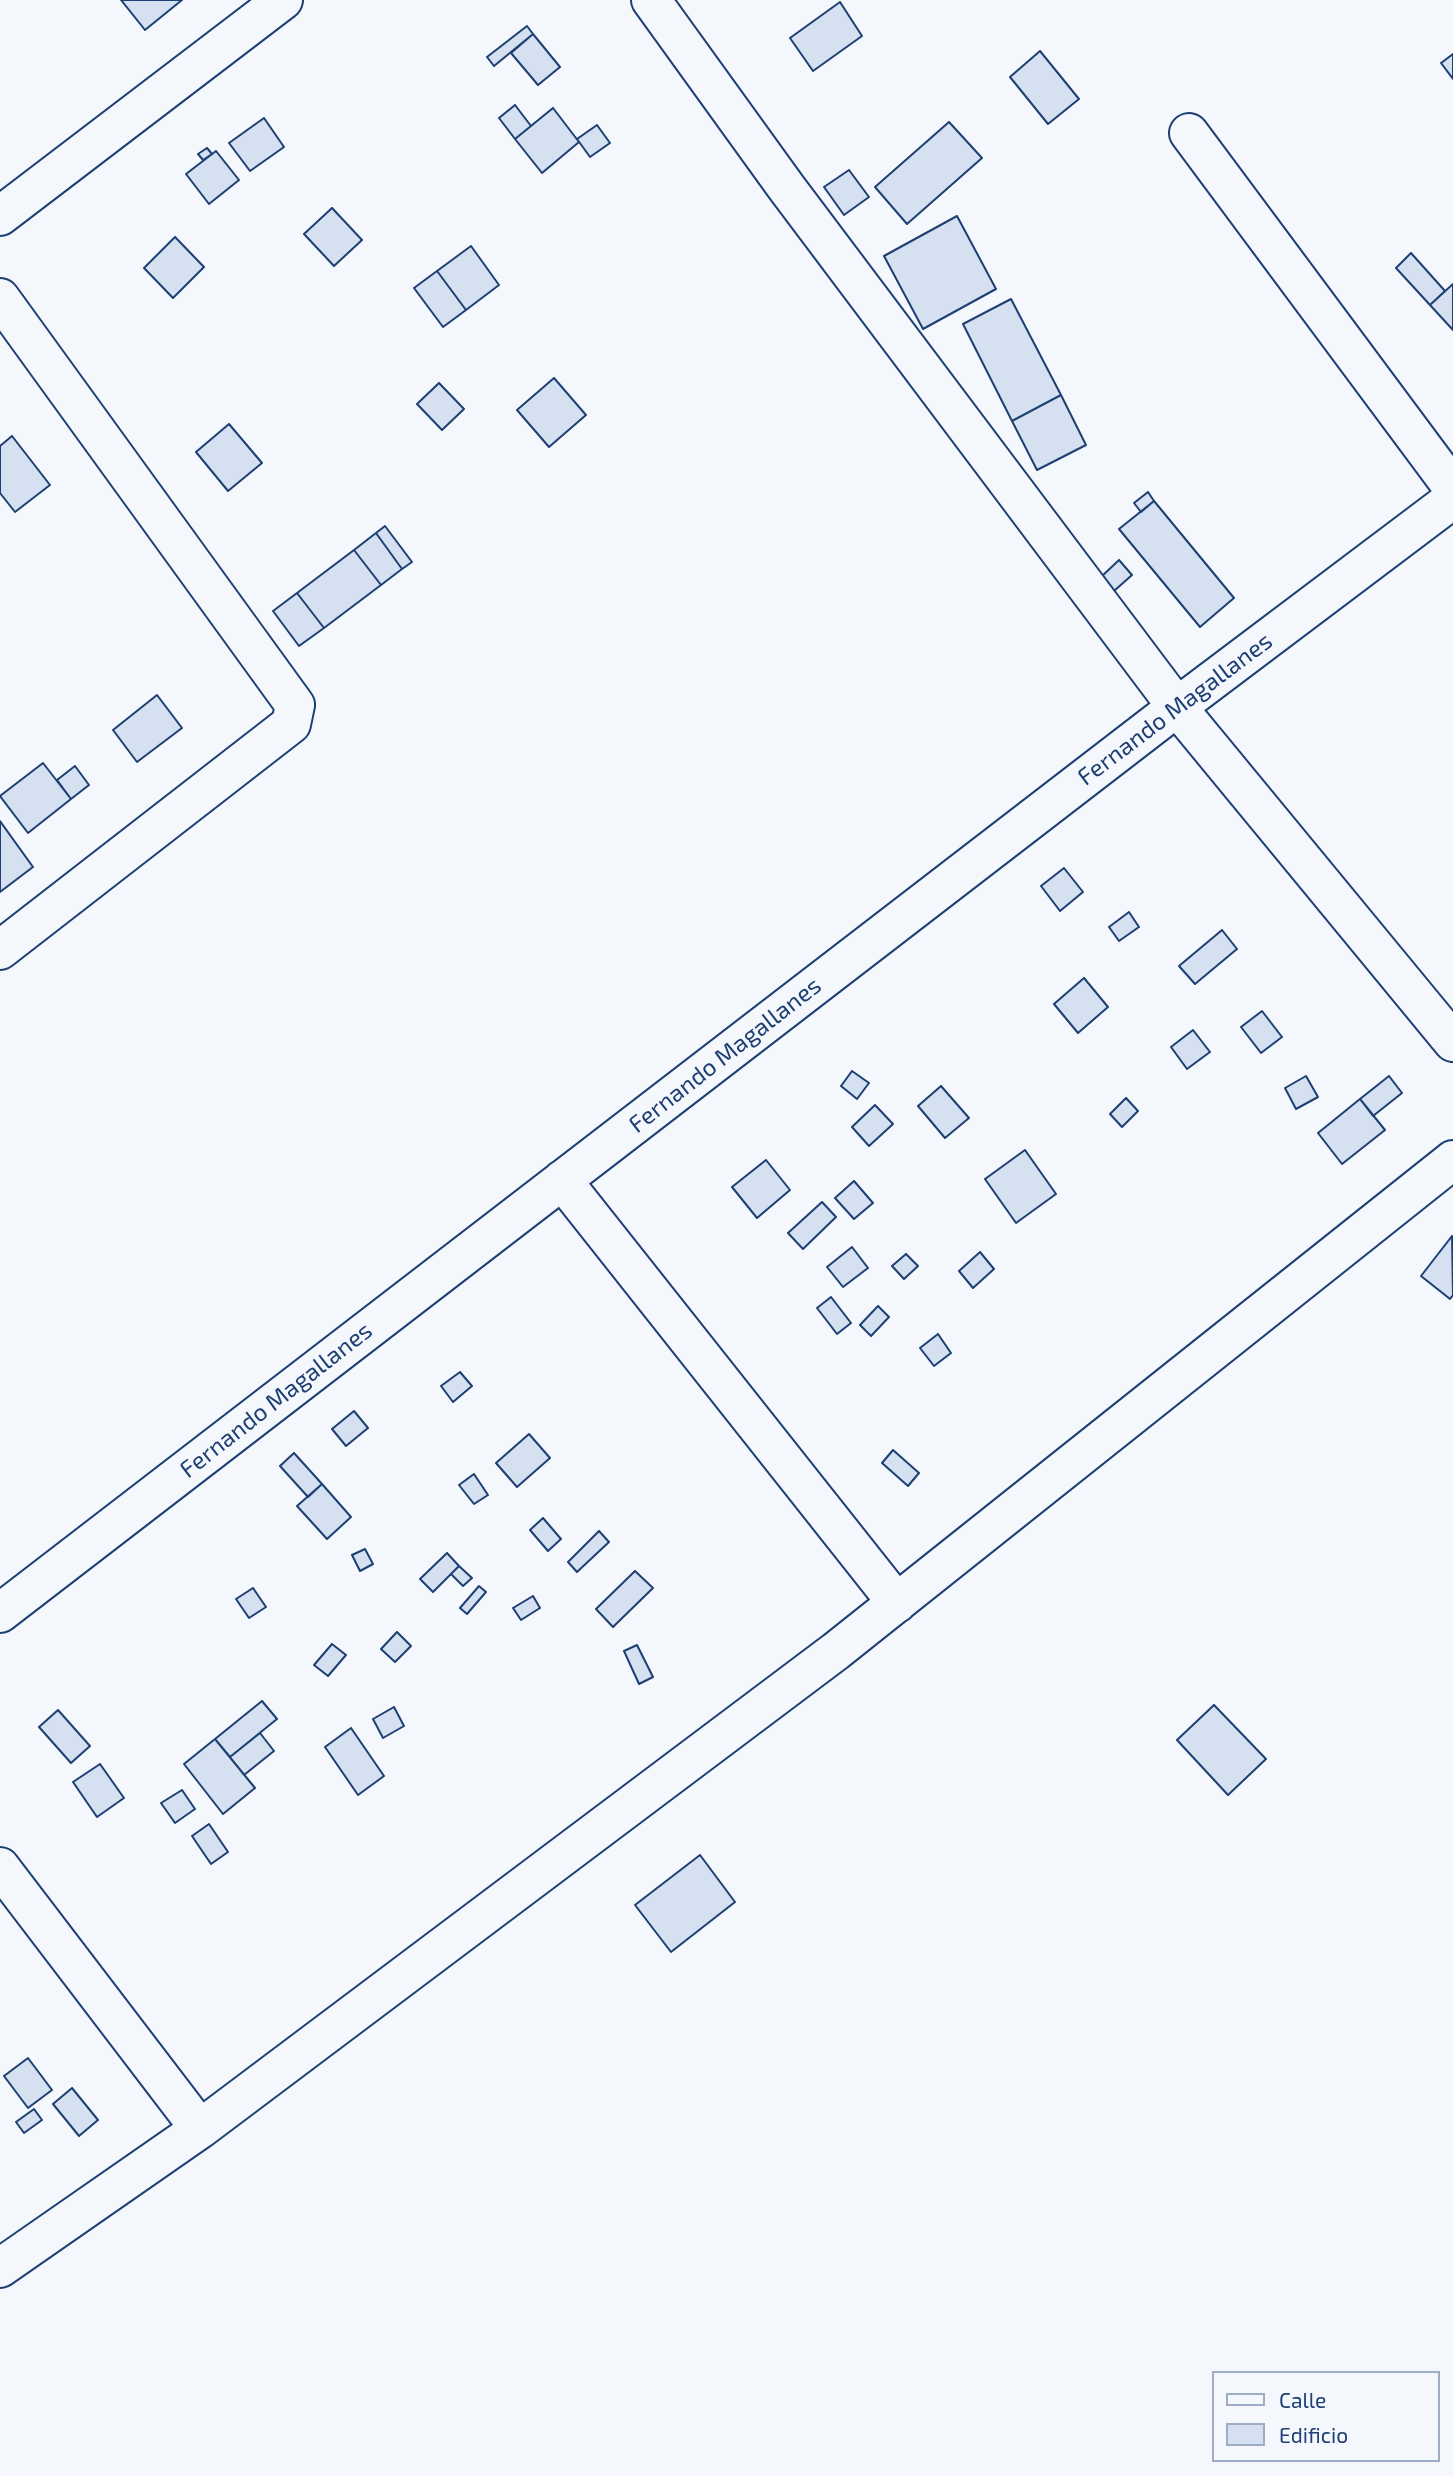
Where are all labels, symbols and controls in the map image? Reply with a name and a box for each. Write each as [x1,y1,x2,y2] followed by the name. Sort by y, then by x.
[1072,626,1278,792] street label: Fernando Magallanes
[623,971,827,1139] street label: Fernando Magallanes
[174,1316,378,1484] street label: Fernando Magallanes
[1212,2371,1439,2462] legend
[1279,2387,1326,2412] text: Calle
[1279,2422,1348,2447] text: Edificio

